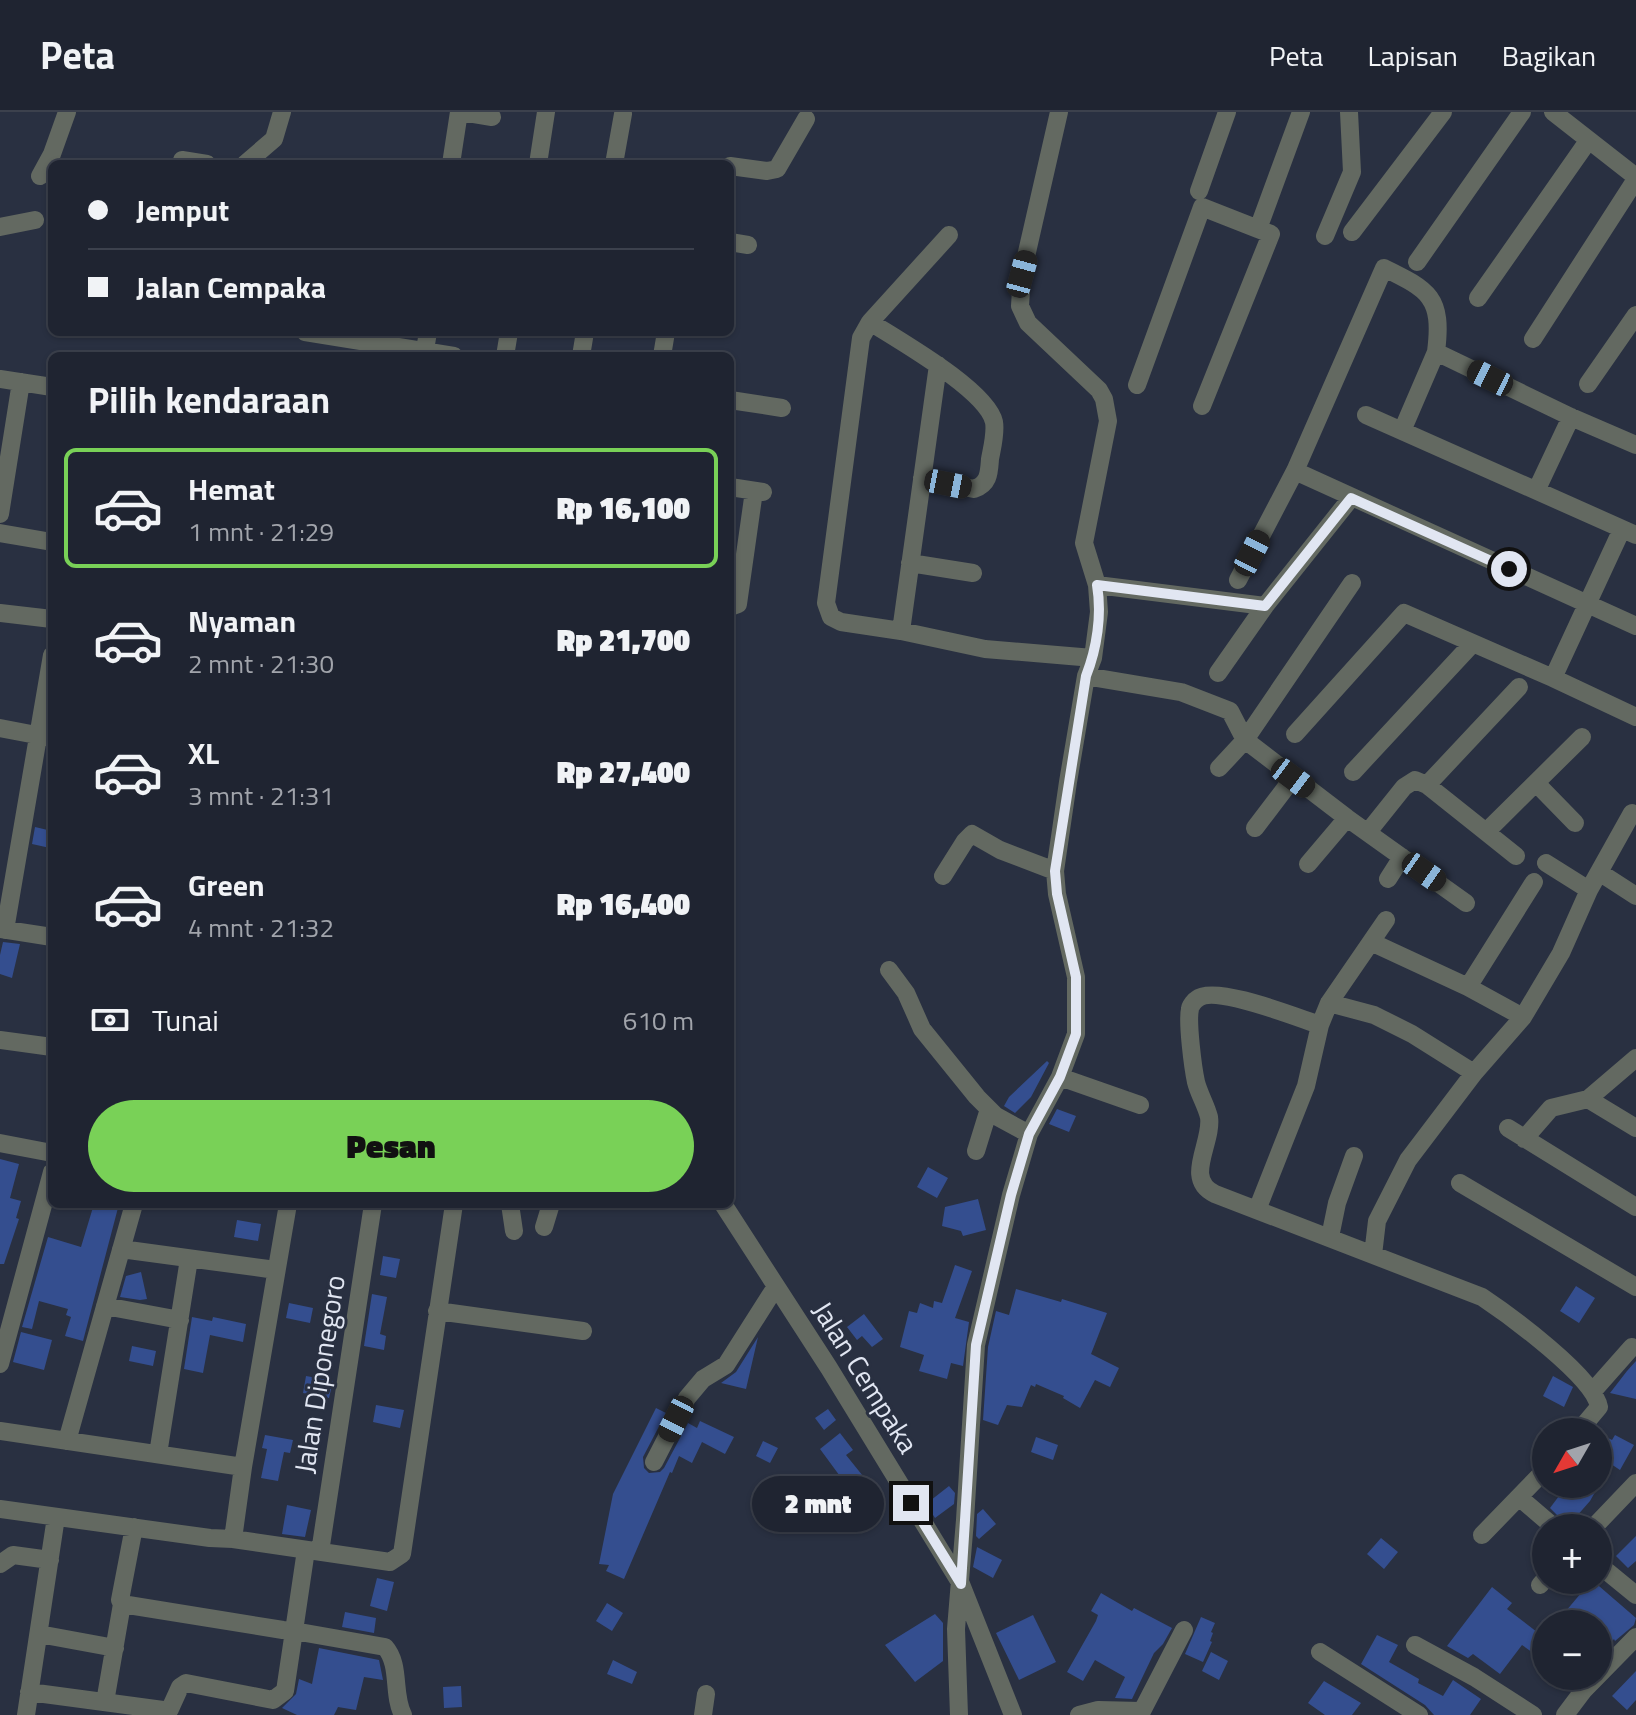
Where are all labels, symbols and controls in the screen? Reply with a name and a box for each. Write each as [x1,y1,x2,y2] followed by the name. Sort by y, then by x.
[40,26,115,84] text: Peta
[1269,34,1323,77] text: Peta
[1367,34,1458,77] text: Lapisan
[1502,34,1596,77] text: Bagikan
[136,187,229,233] text: Jemput
[1004,248,1040,300] car
[136,264,326,310] text: Jalan Cempaka
[1463,357,1517,399] car
[88,372,330,427] text: Pilih kendaraan
[188,466,275,512] text: Hemat
[922,468,974,500] car
[92,472,164,544] icon: car
[557,485,690,531] text: Rp 16,100
[188,512,334,551] text: 1 mnt · 21:29
[1230,526,1274,580] car
[1491,551,1527,587] route start
[188,598,296,644] text: Nyaman
[92,604,164,676] icon: car
[557,617,690,663] text: Rp 21,700
[188,644,334,683] text: 2 mnt · 21:30
[188,730,219,776] text: XL
[92,736,164,808] icon: car
[557,749,690,795] text: Rp 27,400
[1267,754,1319,802] car
[188,776,334,815] text: 3 mnt · 21:31
[1397,848,1451,896] car
[188,862,265,908] text: Green
[92,868,164,940] icon: car
[557,881,690,927] text: Rp 16,400
[188,908,334,947] text: 4 mnt · 21:32
[152,997,219,1043] text: Tunai
[88,998,132,1042] icon: cash
[623,1001,694,1040] text: 610 m
[88,1100,694,1192] button: Pesan
[282,1272,356,1476] street label: Jalan Diponegoro
[802,1292,930,1462] street label: Jalan Cempaka
[654,1392,698,1446] car
[1532,1418,1612,1498] north arrow
[1532,1418,1612,1690] map controls
[751,1475,883,1531] callout: 2 mnt
[785,1484,851,1523] text: 2 mnt
[893,1485,929,1521] route end
[1532,1514,1612,1594] button: +
[1532,1610,1612,1690] button: −

